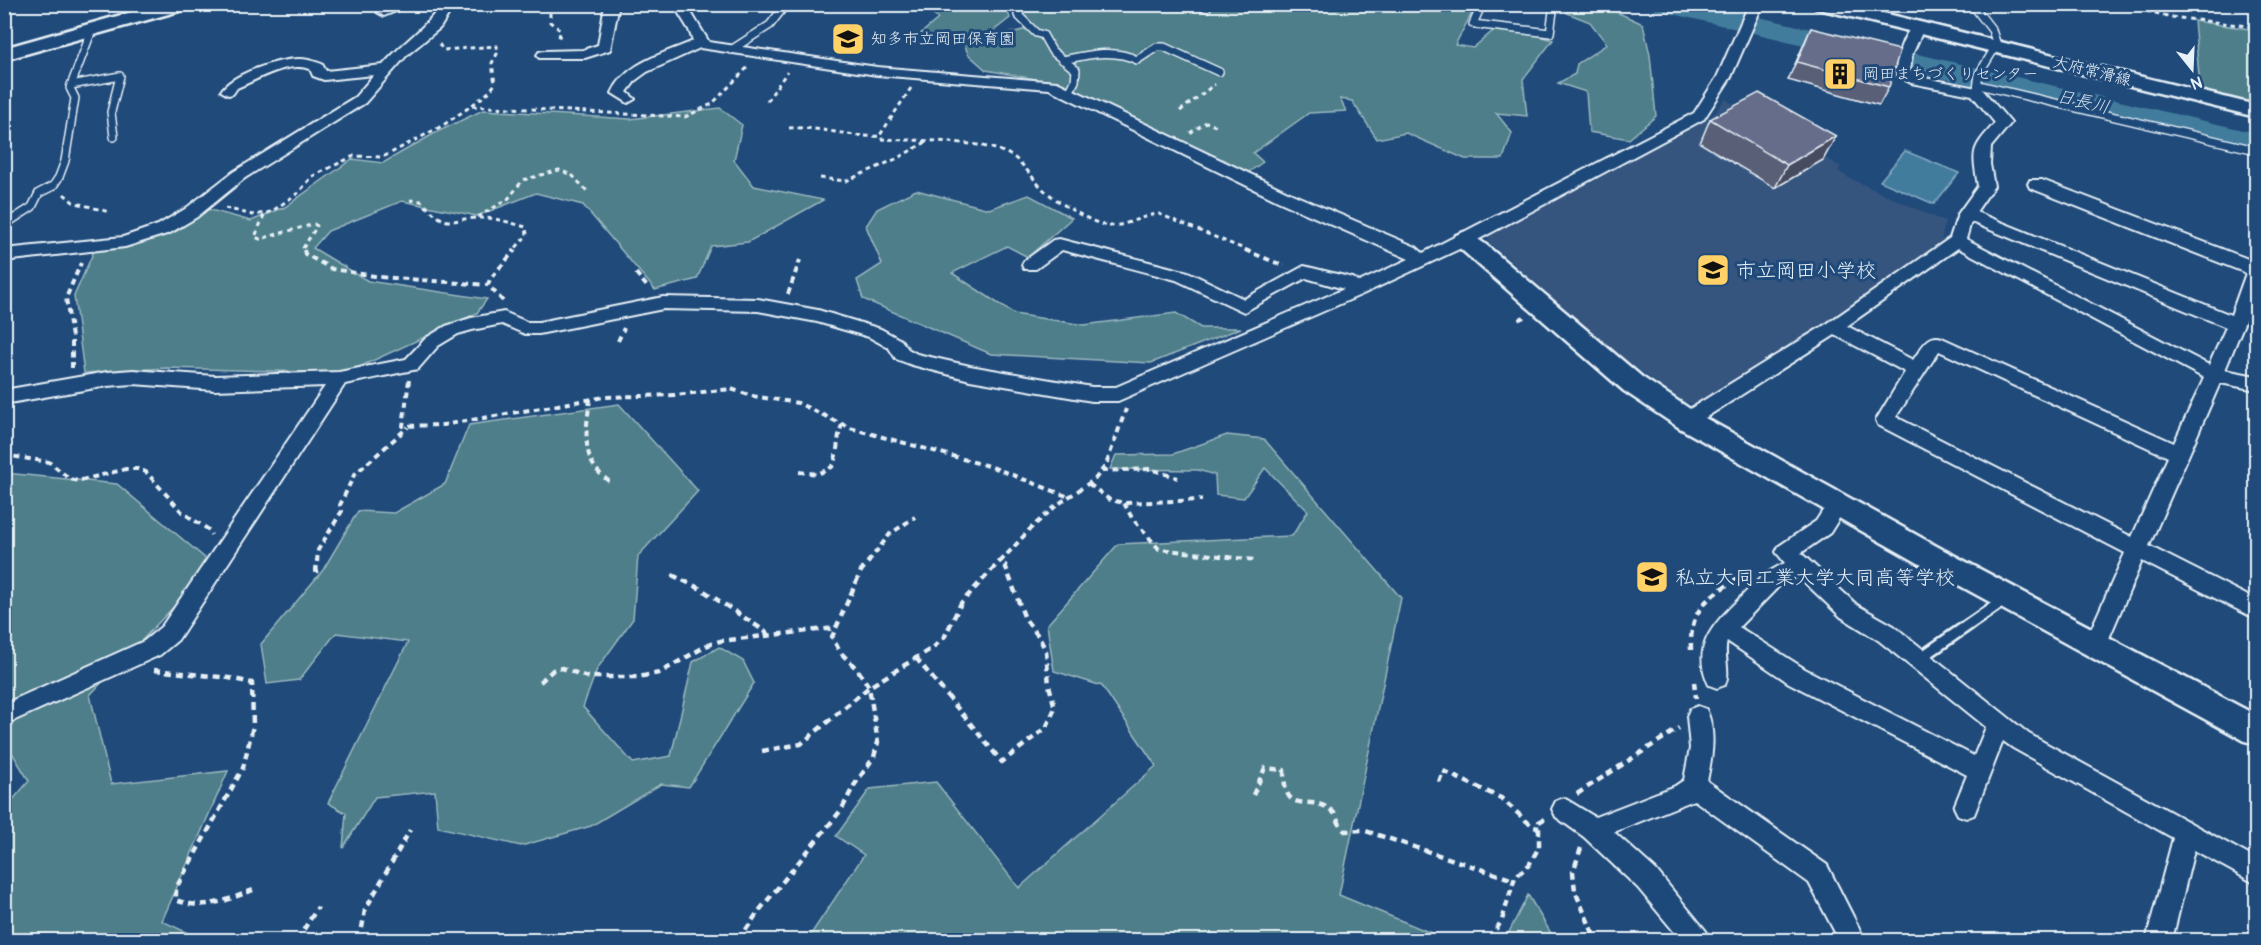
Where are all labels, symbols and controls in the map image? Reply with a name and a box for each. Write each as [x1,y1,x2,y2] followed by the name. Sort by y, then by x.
[830,21,866,57] school or university icon: 知多市立岡田保育園
[871,29,1015,49] place label: 知多市立岡田保育園
[2162,39,2222,99] north arrow
[2051,52,2133,90] street label: 大府常滑線
[1822,56,1858,92] building icon: 岡田まちづくりセンター
[1863,64,2038,84] place label: 岡田まちづくりセンター
[2188,71,2205,94] text: N
[2054,85,2112,119] water label: 日長川
[1695,252,1731,288] school or university icon: 市立岡田小学校
[1736,258,1876,283] place label: 市立岡田小学校
[1634,559,1670,595] school or university icon: 私立大同工業大学大同高等学校
[1675,565,1955,590] place label: 私立大同工業大学大同高等学校

